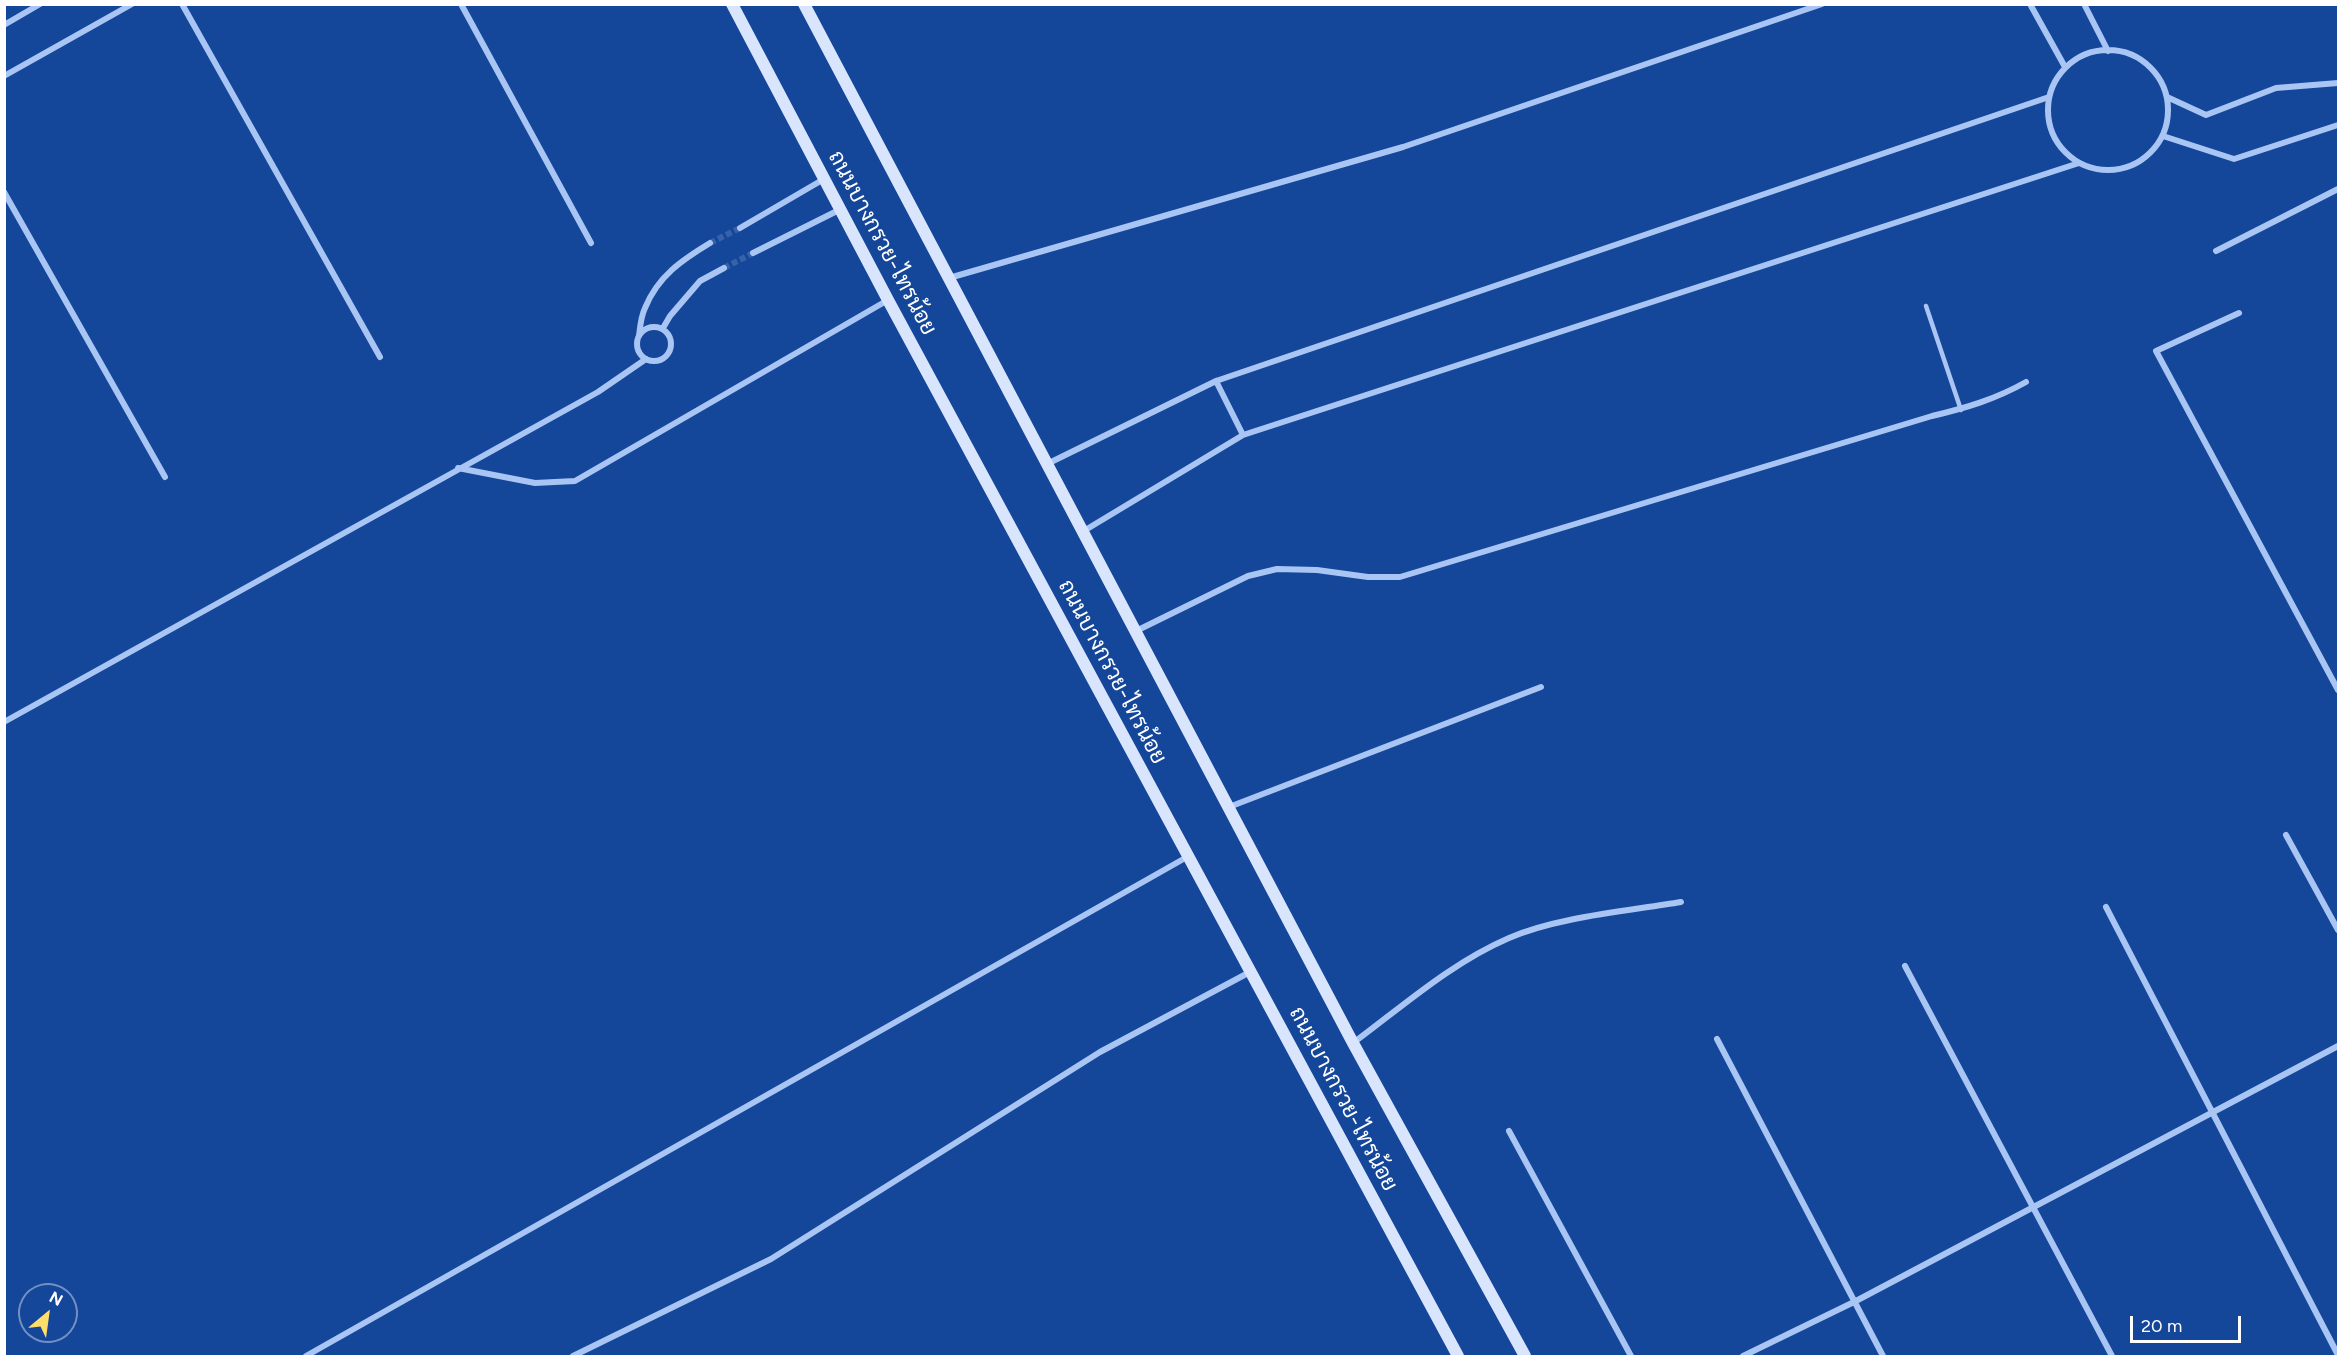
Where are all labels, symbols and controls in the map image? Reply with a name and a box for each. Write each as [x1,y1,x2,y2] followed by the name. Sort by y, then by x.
[822,146,942,340] street label: ถนนบางกรวย-ไทรน้อย
[1052,575,1172,769] street label: ถนนบางกรวย-ไทรน้อย
[1283,1002,1403,1196] street label: ถนนบางกรวย-ไทรน้อย
[18,1283,78,1343] north arrow
[46,1287,66,1310] text: N
[2133,1304,2244,1342] scale bar
[2141,1315,2182,1337] text: 20 m

